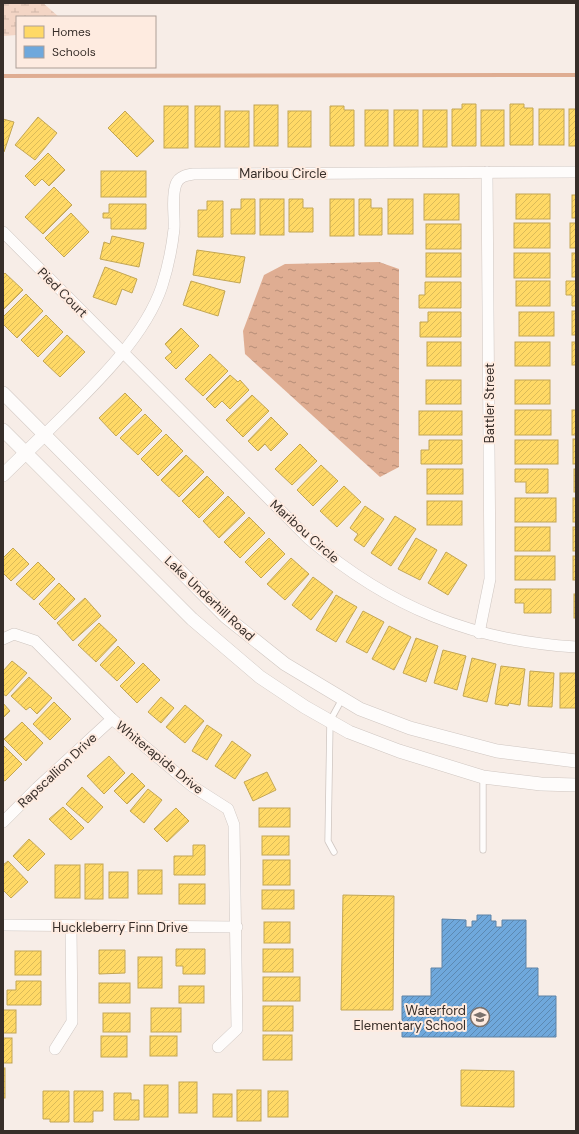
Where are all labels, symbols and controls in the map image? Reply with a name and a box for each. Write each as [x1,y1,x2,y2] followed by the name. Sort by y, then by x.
[16,16,156,68] legend
[52,24,91,40] text: Homes
[52,44,96,60] text: Schools
[239,165,327,182] street label: Maribou Circle
[34,264,91,321] street label: Pied Court
[481,363,498,443] street label: Battler Street
[266,496,343,567] street label: Maribou Circle
[161,552,258,645] street label: Lake Underhill Road
[113,717,207,798] street label: Whiterapids Drive
[14,729,100,811] street label: Rapscallion Drive
[52,919,188,936] street label: Huckleberry Finn Drive
[354,1002,466,1034] place label: Waterford Elementary School
[469,1006,491,1028] school or university icon: Waterford Elementary School

